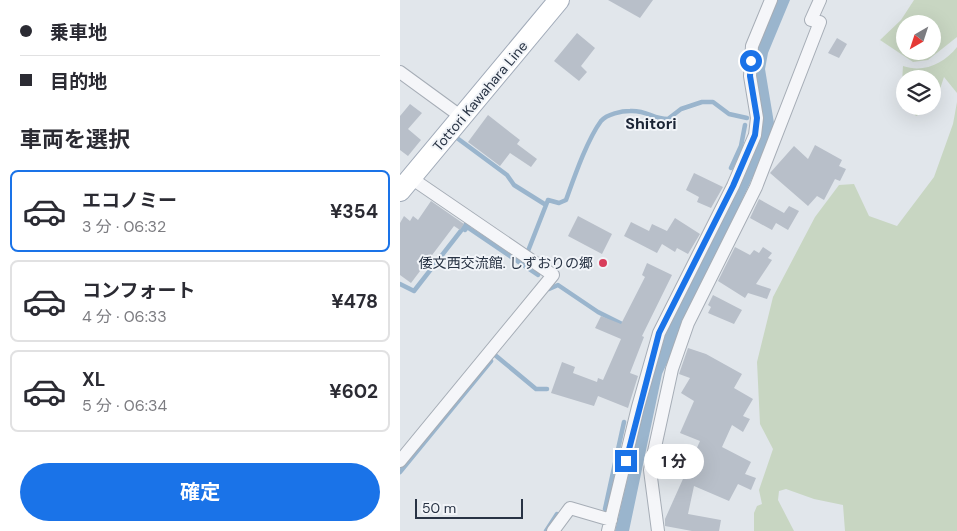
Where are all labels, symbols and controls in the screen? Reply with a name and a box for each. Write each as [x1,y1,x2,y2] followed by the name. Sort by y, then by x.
[896,15,941,60] north arrow
[896,15,941,115] map controls
[50,20,107,45] text: 乗車地
[429,37,531,155] street label: Tottori Kawahara Line
[740,50,762,72] route start
[50,69,107,94] text: 目的地
[896,70,941,115] button: layers
[625,113,677,134] district label: Shitori
[20,125,130,154] text: 車両を選択
[82,188,177,213] text: エコノミー
[22,189,67,234] icon: car
[330,199,378,224] text: ¥354
[82,216,166,237] text: 3 分 · 06:32
[419,254,593,272] place label: 倭文西交流館. しずおりの郷
[597,257,609,269] marker: 倭文西交流館. しずおりの郷
[82,278,195,303] text: コンフォート
[22,279,67,324] icon: car
[331,289,378,314] text: ¥478
[82,306,167,327] text: 4 分 · 06:33
[82,367,105,392] text: XL
[22,369,67,414] icon: car
[329,379,378,404] text: ¥602
[82,395,167,416] text: 5 分 · 06:34
[644,444,704,478] callout: 1 分
[615,450,637,472] route end
[661,451,687,472] text: 1 分
[20,463,380,521] button: 確定
[415,496,522,519] scale bar
[422,499,456,517] text: 50 m

